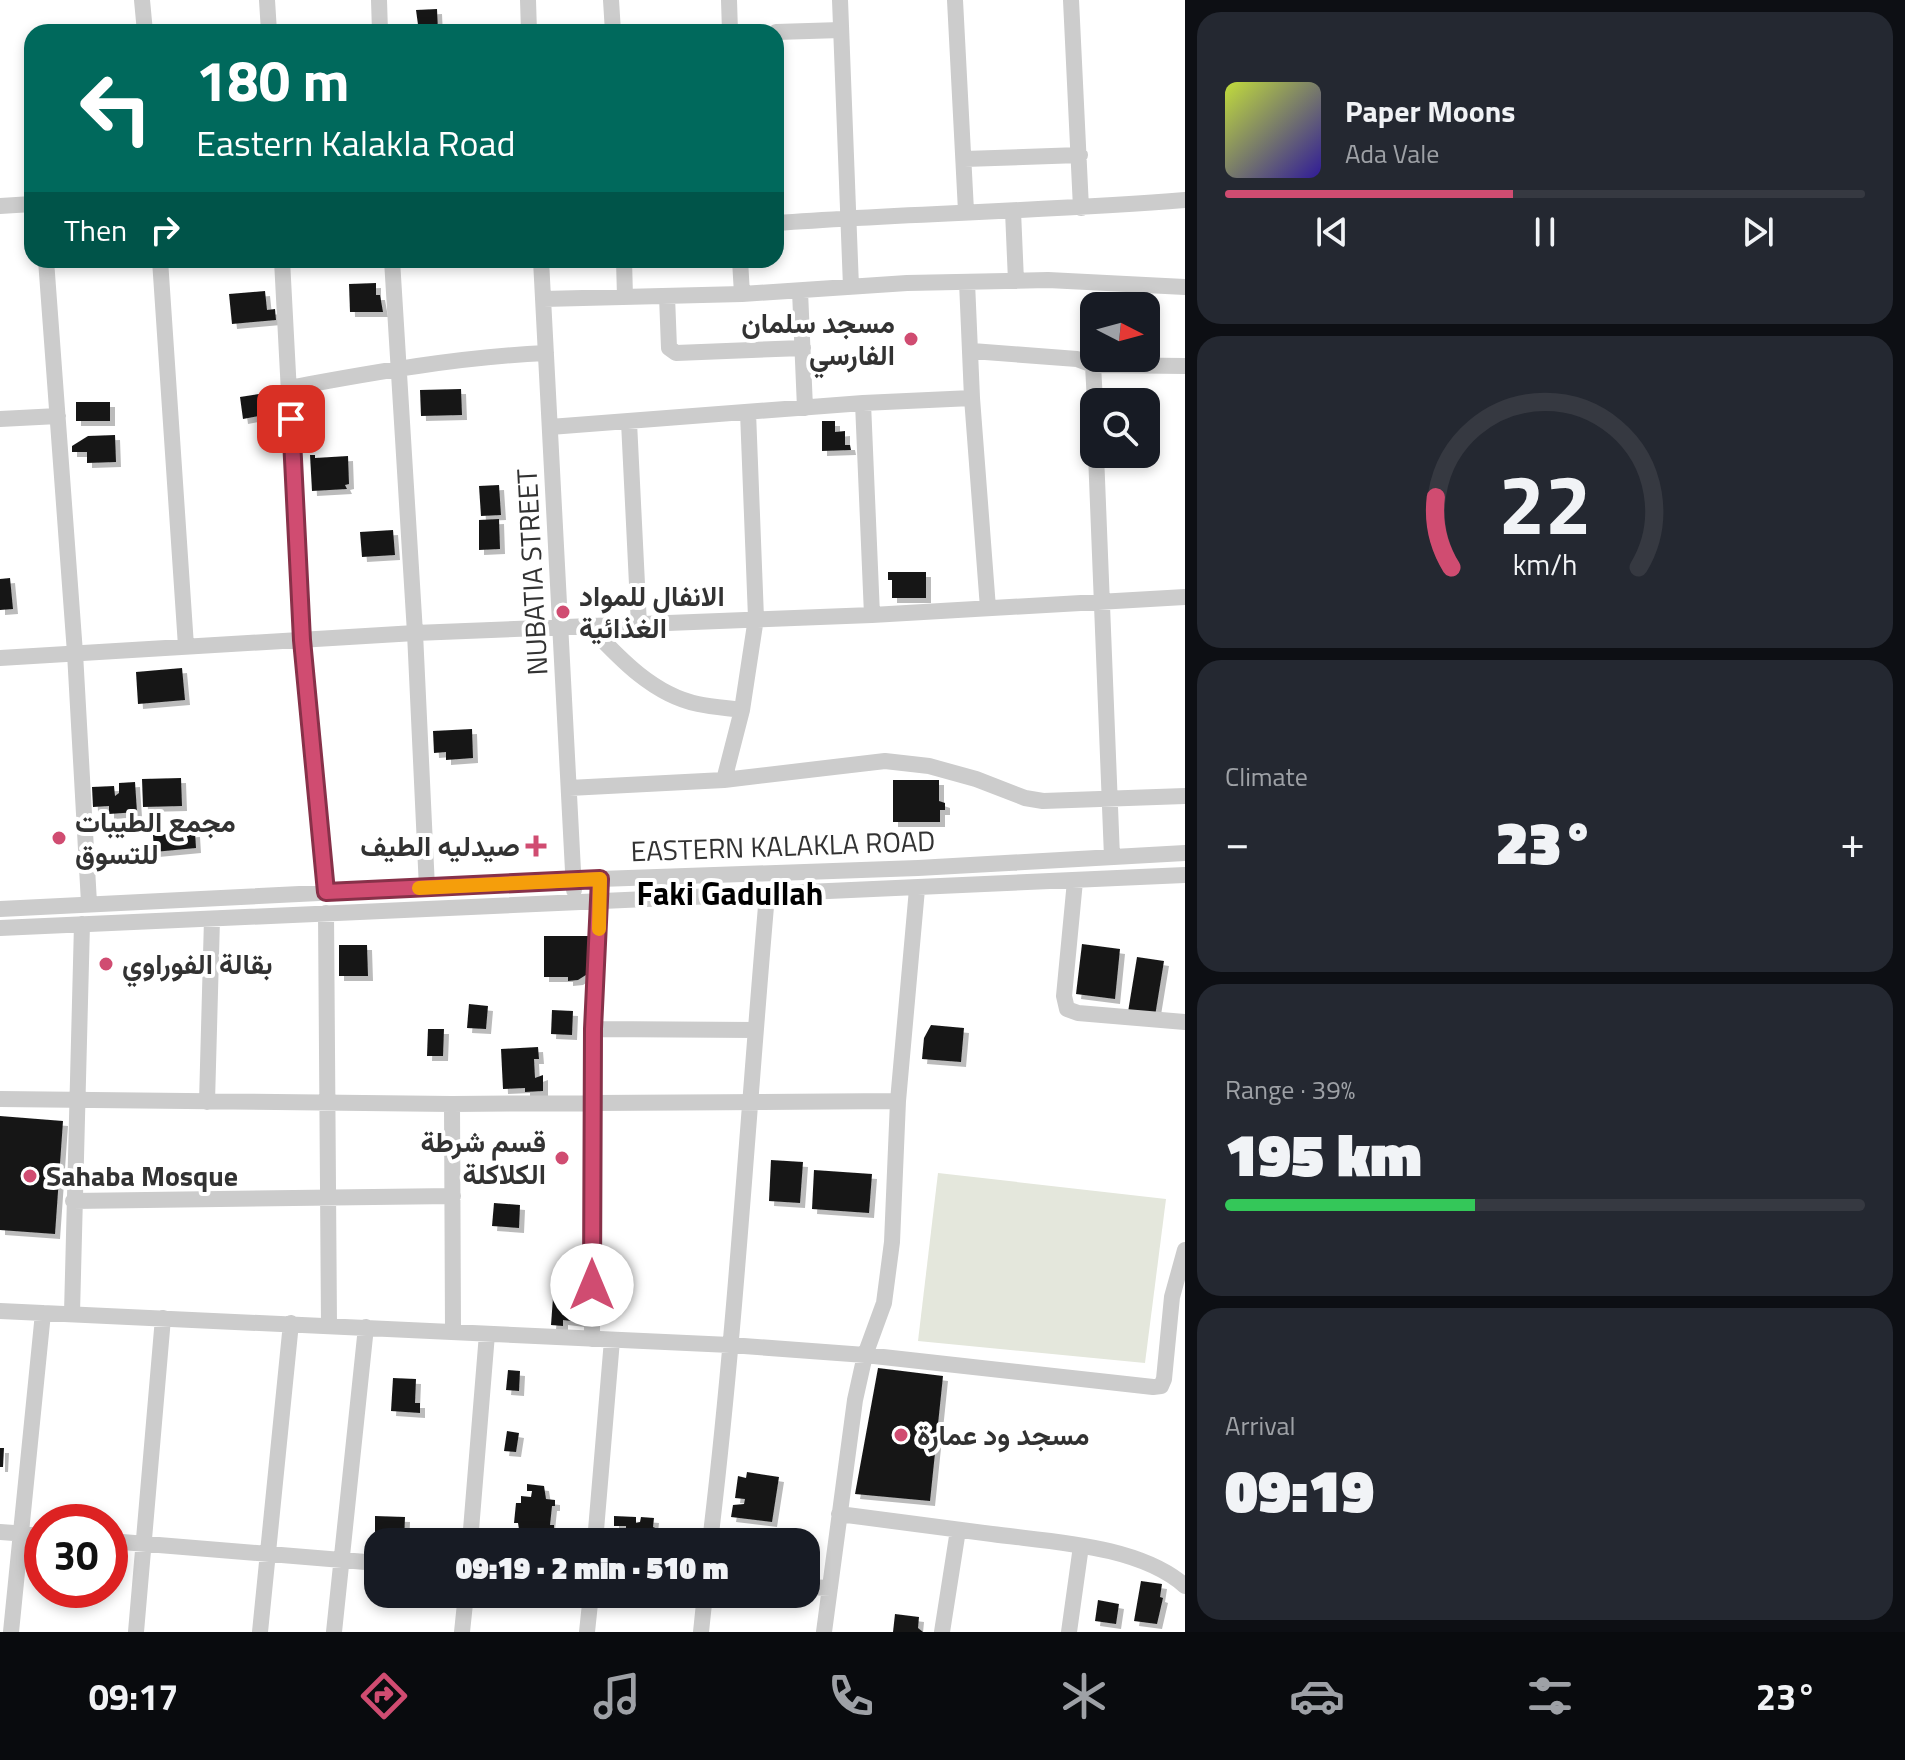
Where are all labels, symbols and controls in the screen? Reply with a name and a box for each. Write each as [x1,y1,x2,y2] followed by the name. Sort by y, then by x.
[196,38,349,123] text: 180 m
[64,56,168,160] icon: left
[1345,88,1515,134] text: Paper Moons
[196,115,516,170] text: Eastern Kalakla Road
[1345,134,1439,173] text: Ada Vale
[64,207,127,253] text: Then
[143,208,187,252] icon: right
[1310,210,1354,254] icon: previous
[1523,210,1567,254] icon: pause
[1736,210,1780,254] icon: next
[1080,292,1160,372] north arrow
[1080,292,1160,468] map controls
[741,301,895,379] place label: مسجد سلمان الفارسي
[902,330,920,348] marker: مسجد سلمان الفارسي
[257,385,325,453] pin
[1080,388,1160,468] button: search
[269,397,313,441] icon: arrive
[1498,440,1592,566] text: 22
[505,467,558,676] street label: NUBATIA STREET
[1513,543,1577,586] text: km/h
[579,574,725,649] place label: الانفال للمواد الغذائية
[554,603,572,621] marker: الانفال للمواد الغذائية
[1225,757,1308,796] text: Climate
[1496,796,1595,887] text: 23°
[75,800,236,875] place label: مجمع الطيبات للتسوق
[1225,808,1250,875] text: −
[1840,808,1865,875] text: +
[630,819,936,872] street label: EASTERN KALAKLA ROAD
[360,824,520,867] place label: صيدليه الطيف
[50,829,68,847] marker: مجمع الطيبات للتسوق
[527,837,545,855] marker: صيدليه الطيف
[636,869,824,917] district label: Faki Gadullah
[122,942,273,988] place label: بقالة الفوراوي
[97,955,115,973] marker: بقالة الفوراوي
[1225,1070,1355,1109] text: Range · 39%
[1225,1108,1422,1199] text: 195 km
[420,1120,546,1195] place label: قسم شرطة الكلاكلة
[553,1149,571,1167] marker: قسم شرطة الكلاكلة
[46,1154,238,1197] place label: Sahaba Mosque
[21,1167,39,1185] marker: Sahaba Mosque
[550,1243,634,1327] position arrow
[1225,1406,1296,1445] text: Arrival
[917,1413,1090,1456] place label: مسجد ود عمارة
[892,1426,910,1444] marker: مسجد ود عمارة
[1225,1444,1374,1535] text: 09:19
[24,1504,128,1608] speed limit sign: 30
[456,1545,728,1591] text: 09:19 · 2 min · 510 m
[356,1668,412,1724] icon: directions
[589,1668,645,1724] icon: music
[823,1668,879,1724] icon: phone
[1056,1668,1112,1724] icon: climate
[1289,1668,1345,1724] icon: car
[1522,1668,1578,1724] icon: filters
[89,1669,179,1724] text: 09:17
[1756,1669,1816,1724] text: 23°

